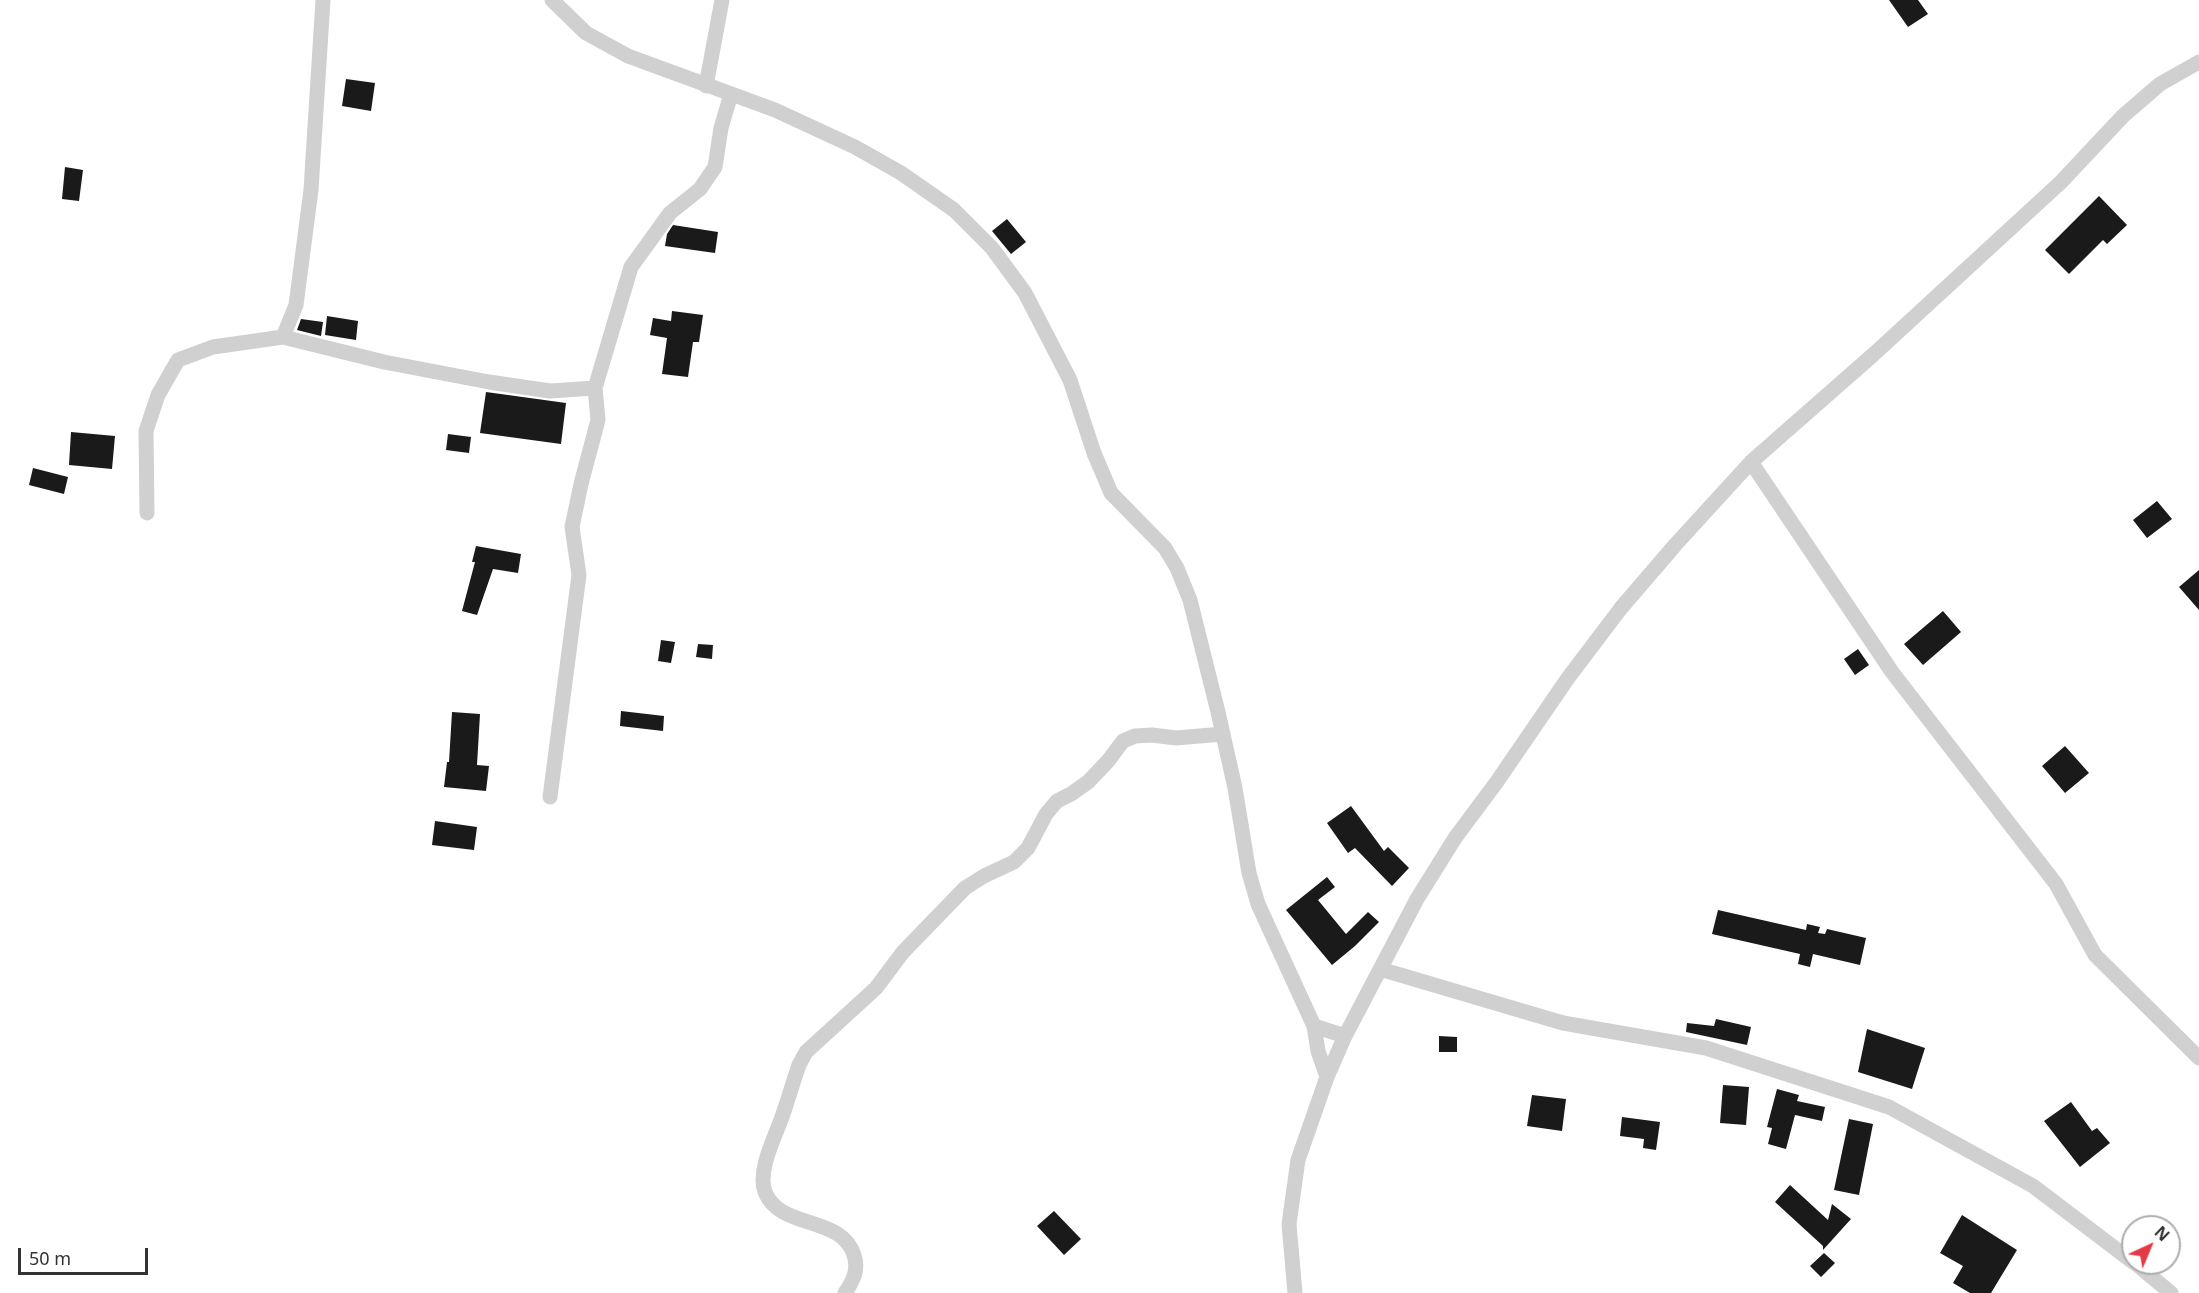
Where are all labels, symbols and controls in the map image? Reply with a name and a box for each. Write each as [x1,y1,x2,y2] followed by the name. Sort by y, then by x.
[2121,1215,2181,1275] north arrow
[2150,1221,2174,1246] text: N
[21,1236,152,1274] scale bar
[29,1246,71,1270] text: 50 m

